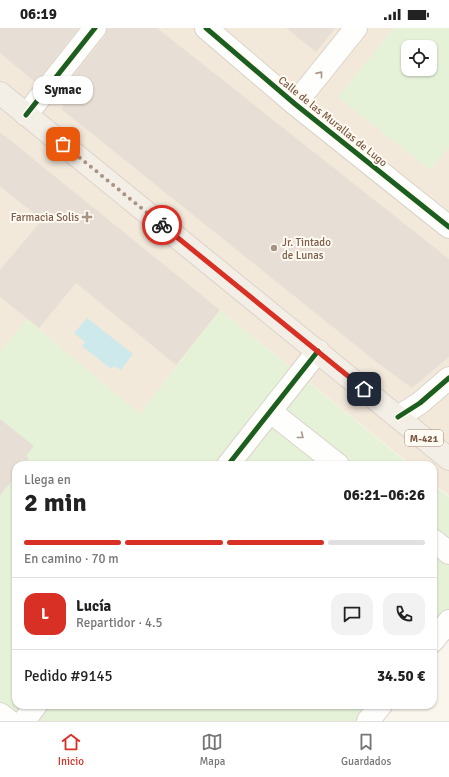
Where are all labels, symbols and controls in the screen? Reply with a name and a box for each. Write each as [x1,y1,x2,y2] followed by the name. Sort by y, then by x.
[20,5,57,23] text: 06:19
[401,40,437,76] map controls
[401,40,437,76] button: locate
[315,71,322,78] one-way arrow
[276,73,390,170] street label: Calle de las Murallas de Lugo
[33,76,93,104] callout: Symac
[45,82,81,98] text: Symac
[46,127,80,161] pin
[52,133,74,155] icon: bag
[142,205,182,245] courier
[11,211,79,224] place label: Farmacia Solis
[82,212,92,222] marker: Farmacia Solis
[151,214,173,236] icon: bike
[282,236,331,262] place label: Jr. Tintado de Lunas
[269,243,279,253] marker: Jr. Tintado de Lunas
[347,372,381,406] pin
[353,378,375,400] icon: home
[405,430,443,446] road number: M-421
[297,431,304,438] one-way arrow
[24,472,71,488] text: Llega en
[344,486,425,504] text: 06:21–06:26
[24,487,87,519] text: 2 min
[24,551,119,567] text: En camino · 70 m
[331,593,373,635] button: chat
[383,593,425,635] button: phone
[76,597,111,615] text: Lucía
[41,605,49,623] text: L
[76,615,162,631] text: Repartidor · 4.5
[24,667,113,685] text: Pedido #9145
[377,667,425,685] text: 34.50 €
[58,731,84,768] tab: Inicio
[199,731,225,768] tab: Mapa
[341,731,391,768] tab: Guardados

